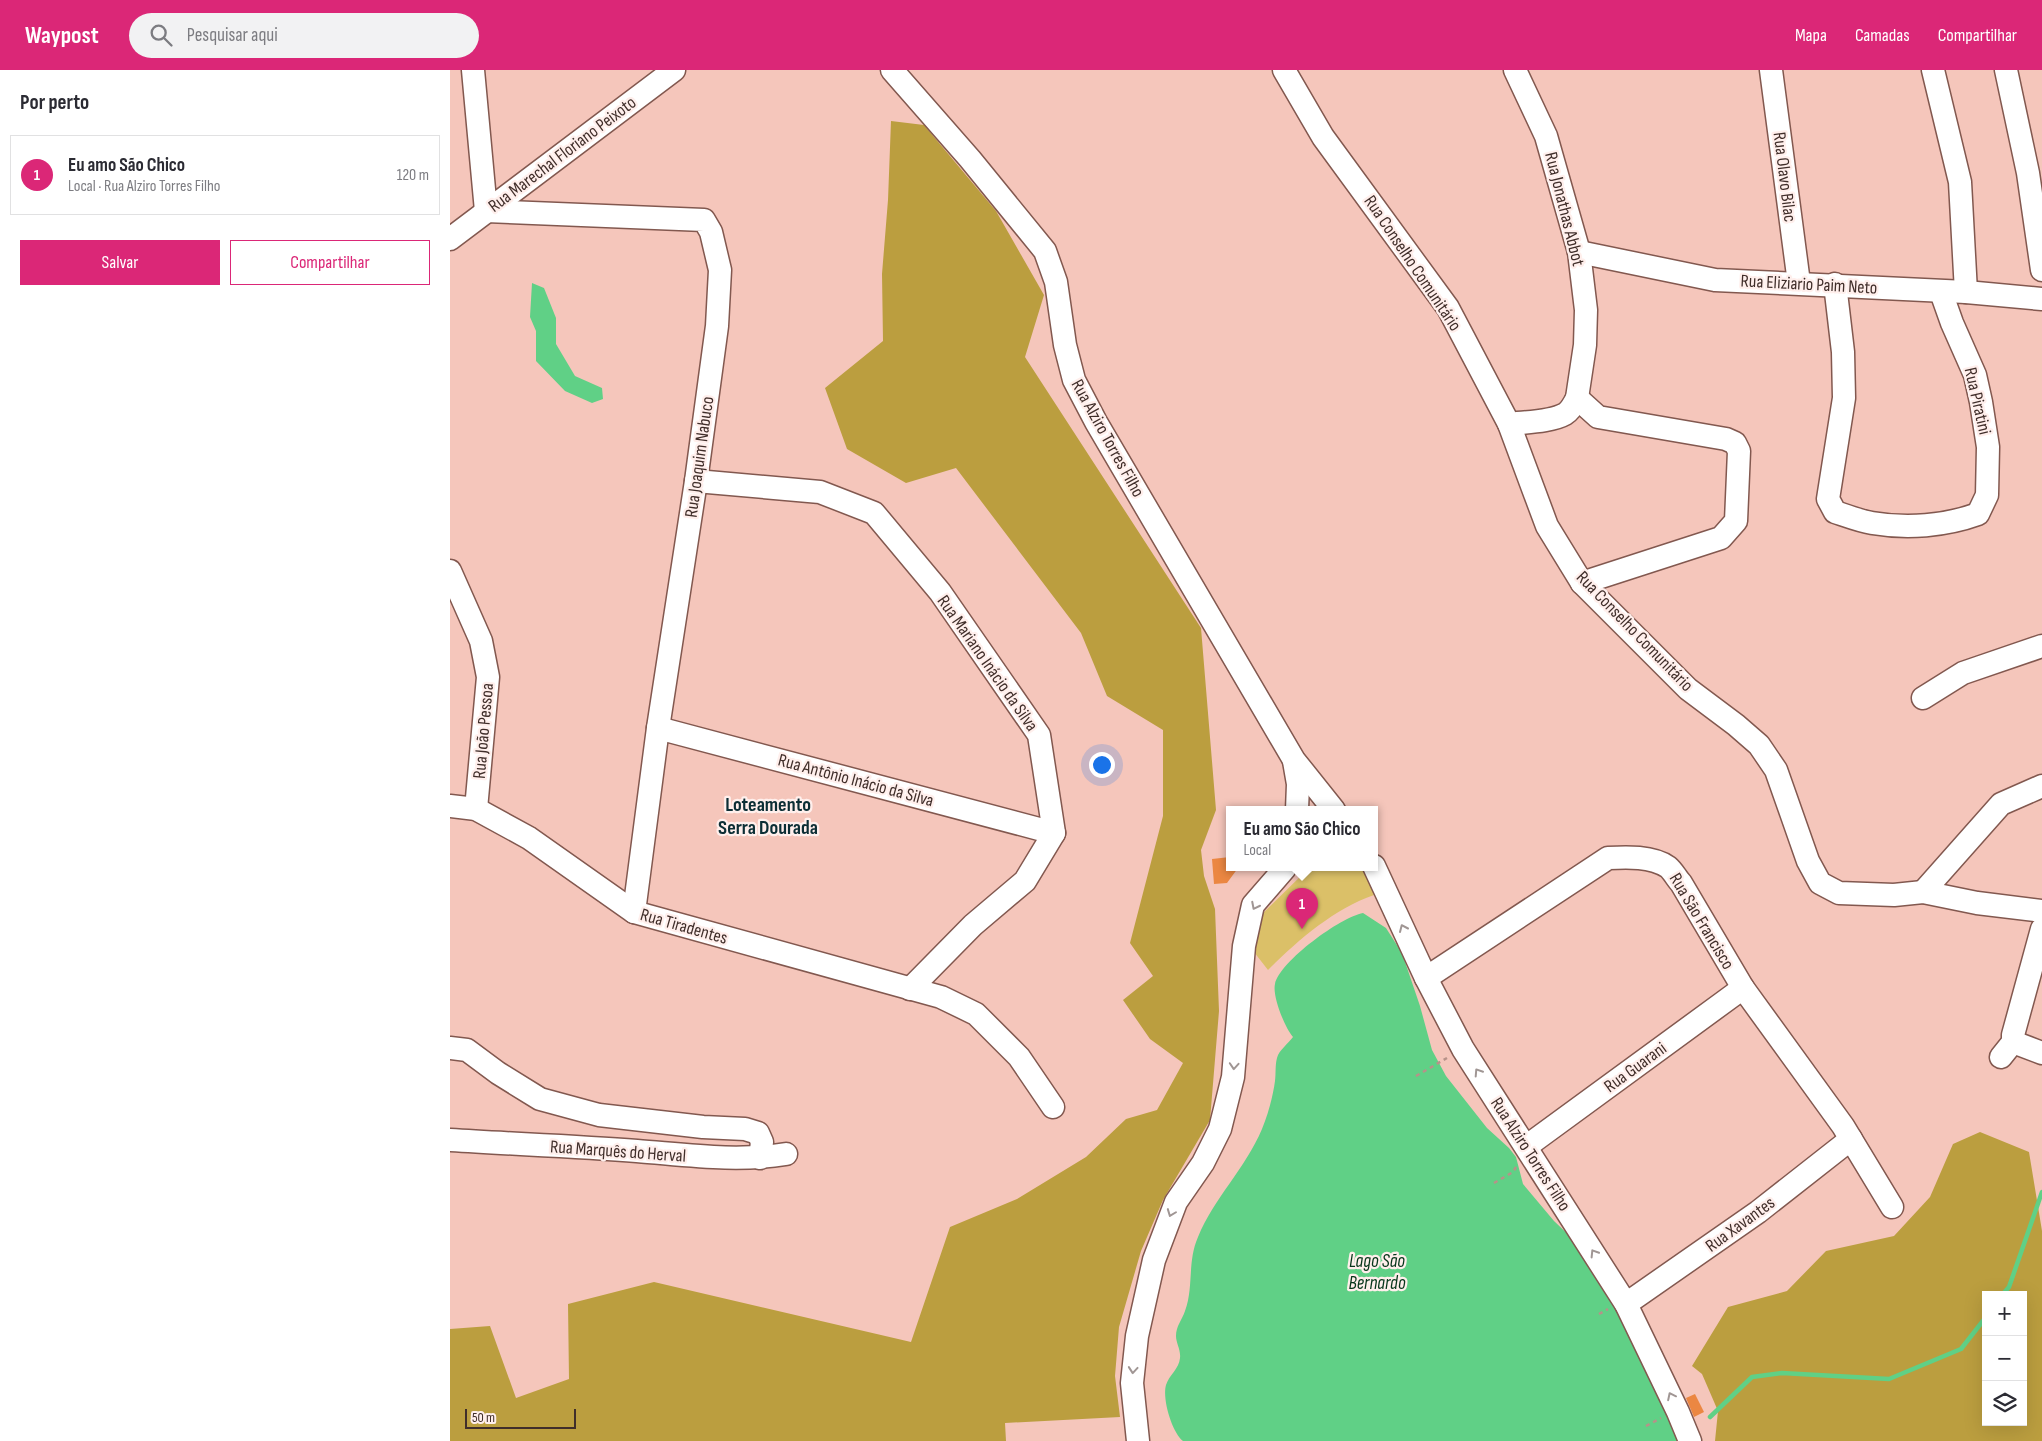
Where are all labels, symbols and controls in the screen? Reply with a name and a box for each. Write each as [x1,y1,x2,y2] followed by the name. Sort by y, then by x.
[129,13,479,58] search box
[25,21,99,50] text: Waypost
[147,21,175,49] icon: search
[187,24,278,47] text: Pesquisar aqui
[1795,25,1827,46] text: Mapa
[1855,25,1910,46] text: Camadas
[1938,25,2017,46] text: Compartilhar
[20,90,89,115] text: Por perto
[484,92,640,217] street label: Rua Marechal Floriano Peixoto
[1769,131,1800,223] street label: Rua Olavo Bilac
[1540,150,1589,269] street label: Rua Jonathas Abbot
[68,154,185,177] text: Eu amo São Chico
[34,166,40,185] text: 1
[397,166,429,185] text: 120 m
[68,177,221,196] text: Local · Rua Alziro Torres Filho
[1359,192,1466,335] street label: Rua Conselho Comunitário
[20,240,220,285] button: Salvar
[230,240,430,285] button: Compartilhar
[1740,270,1878,299] street label: Rua Eliziario Paim Neto
[1960,365,1995,437] street label: Rua Piratini
[1067,376,1149,501] street label: Rua Alziro Torres Filho
[681,395,718,519] street label: Rua Joaquim Nabuco
[1572,567,1697,696] street label: Rua Conselho Comunitário
[933,591,1042,735] street label: Rua Mariano Inácio da Silva
[469,682,498,780] street label: Rua João Pessoa
[776,750,936,811] street label: Rua Antônio Inácio da Silva
[1089,752,1115,778] your location
[718,793,818,840] district label: Loteamento Serra Dourada
[1226,806,1378,871] popup
[1243,818,1361,841] text: Eu amo São Chico
[1243,841,1271,860] text: Local
[1665,869,1739,973] street label: Rua São Francisco
[1286,888,1318,929] pin: 1
[1251,900,1261,909] one-way arrow
[638,904,730,949] street label: Rua Tiradentes
[1399,924,1410,933] one-way arrow
[1600,1038,1671,1097] street label: Rua Guarani
[1229,1062,1240,1070] one-way arrow
[1475,1068,1484,1078] one-way arrow
[1486,1094,1575,1215] street label: Rua Alziro Torres Filho
[549,1136,687,1167] street label: Rua Marquês do Herval
[1702,1192,1779,1257] street label: Rua Xavantes
[1167,1208,1177,1217] one-way arrow
[1348,1250,1406,1295] water label: Lago São Bernardo
[1591,1250,1601,1259] one-way arrow
[1982,1291,2027,1426] map controls
[1982,1291,2027,1336] button: +
[1982,1336,2027,1381] button: −
[1128,1366,1139,1374] one-way arrow
[1982,1381,2027,1426] button: layers
[1667,1392,1677,1401] one-way arrow
[465,1406,576,1429] scale bar
[472,1409,495,1426] text: 50 m

